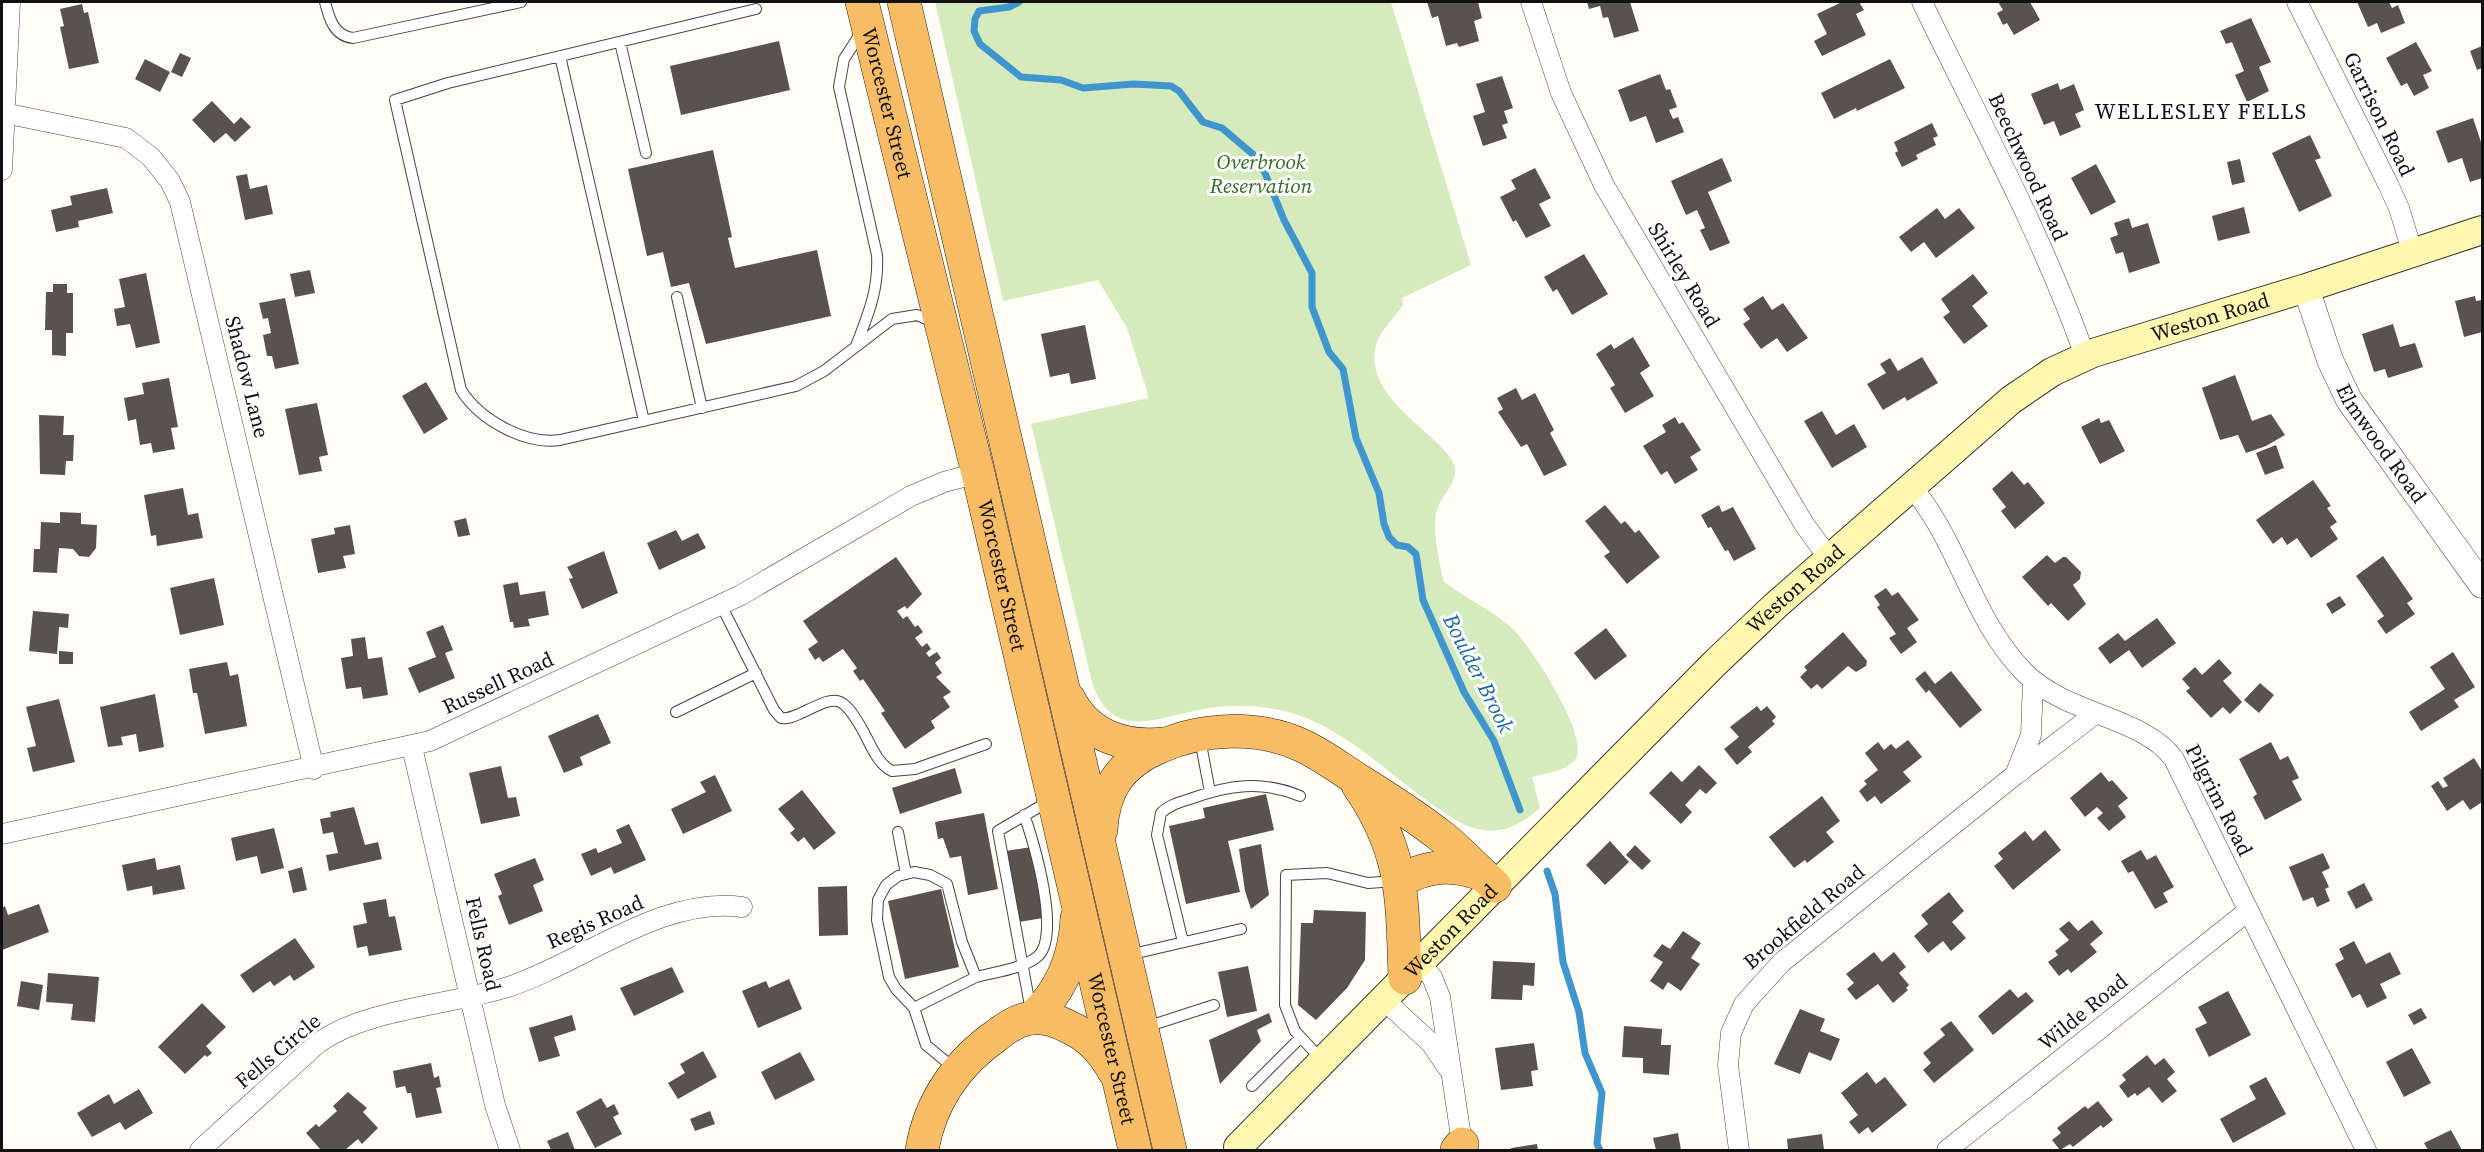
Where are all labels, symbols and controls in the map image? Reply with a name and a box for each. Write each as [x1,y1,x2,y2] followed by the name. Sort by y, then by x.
[855,24,920,182] street label: Worcester Street
[2337,47,2422,181] street label: Garrison Road
[1982,88,2075,245] street label: Beechwood Road
[2094,96,2308,126] district label: WELLESLEY FELLS
[1209,147,1312,200] park label: Overbrook Reservation
[1642,217,1727,333] street label: Shirley Road
[2147,285,2273,348] street label: Weston Road
[218,313,277,441] street label: Shadow Lane
[2329,379,2434,509] street label: Elmwood Road
[971,496,1034,654] street label: Worcester Street
[1740,537,1850,640] street label: Weston Road
[1436,608,1522,738] water label: Boulder Brook
[438,644,558,721] street label: Russell Road
[2179,739,2260,861] street label: Pilgrim Road
[1737,857,1871,976] street label: Brookfield Road
[1397,877,1504,985] street label: Weston Road
[542,887,648,956] street label: Regis Road
[459,894,508,994] street label: Fells Road
[2032,966,2134,1057] street label: Wilde Road
[1080,970,1144,1127] street label: Worcester Street
[229,1006,327,1095] street label: Fells Circle

